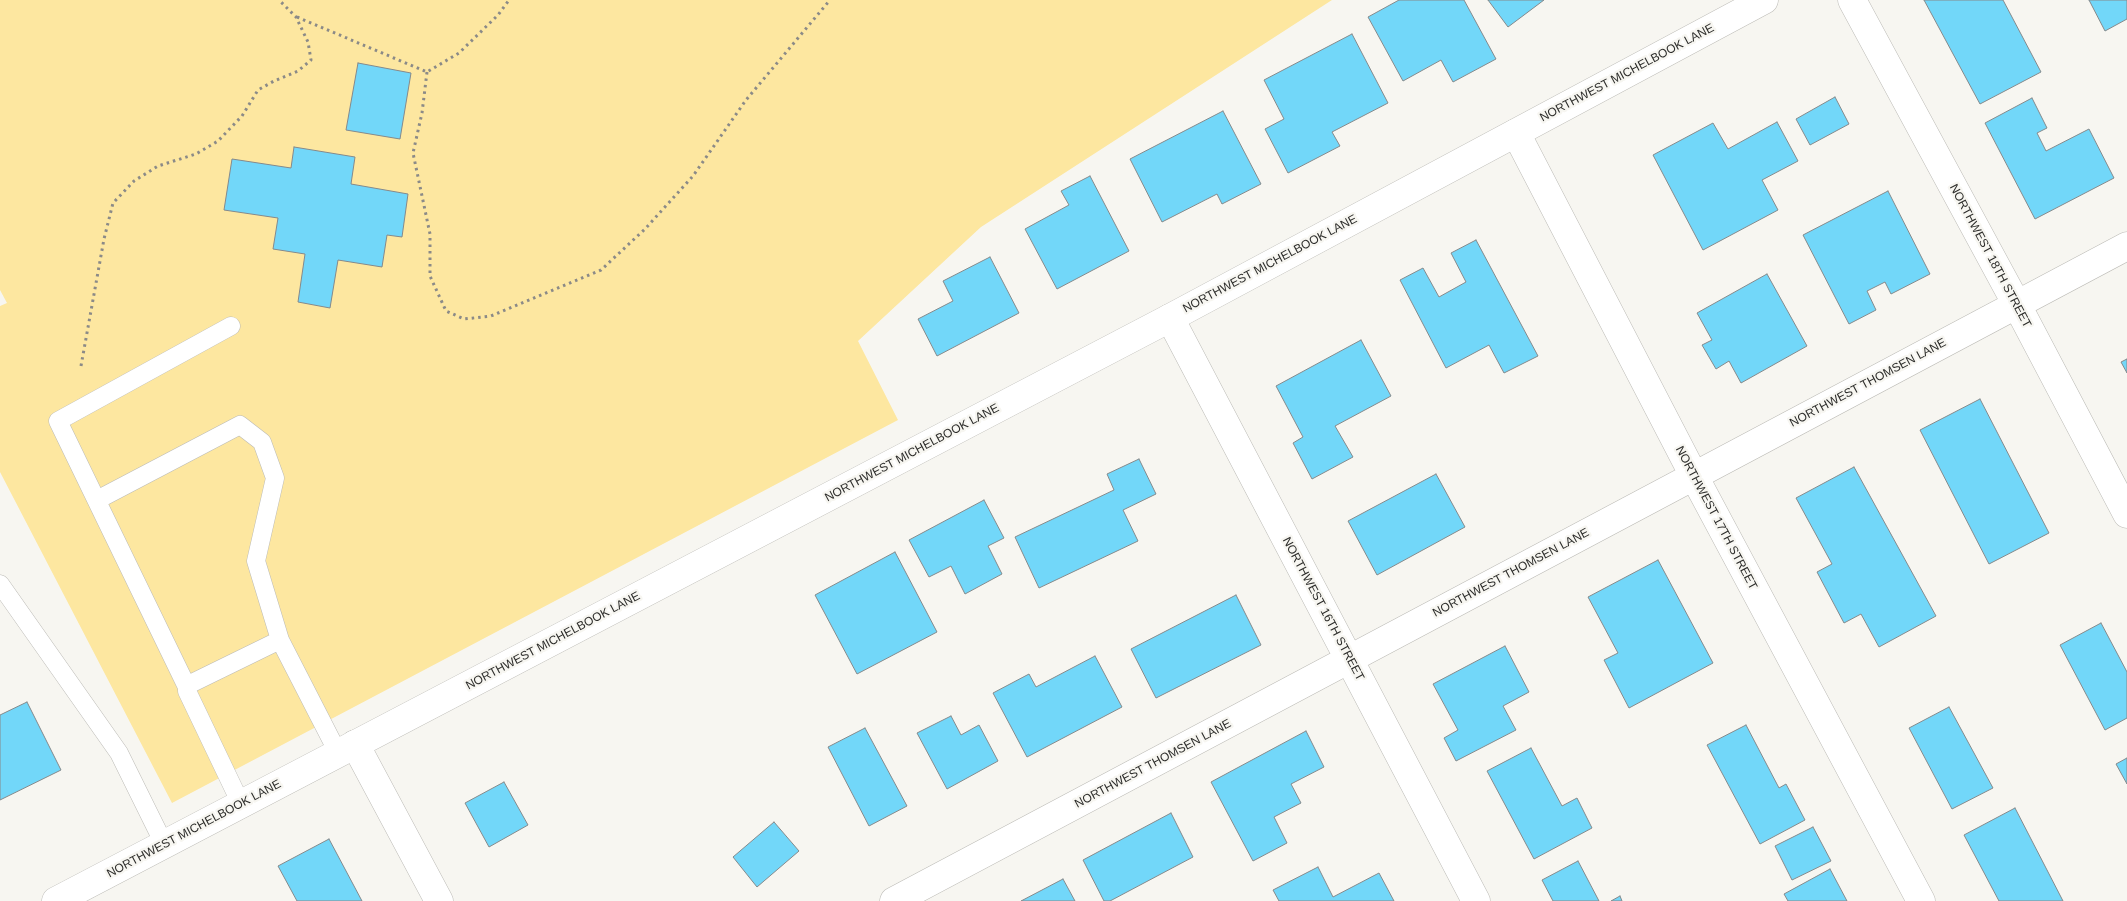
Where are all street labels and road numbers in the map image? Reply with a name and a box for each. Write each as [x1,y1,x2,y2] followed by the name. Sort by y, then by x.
[1537,21,1717,125] street label: NORTHWEST MICHELBOOK LANE
[1946,182,2034,330] street label: NORTHWEST 18TH STREET
[1180,212,1360,316] street label: NORTHWEST MICHELBOOK LANE
[1787,336,1949,430] street label: NORTHWEST THOMSEN LANE
[822,401,1002,505] street label: NORTHWEST MICHELBOOK LANE
[1672,444,1760,592] street label: NORTHWEST 17TH STREET
[1430,526,1592,620] street label: NORTHWEST THOMSEN LANE
[1279,535,1367,683] street label: NORTHWEST 16TH STREET
[463,589,643,693] street label: NORTHWEST MICHELBOOK LANE
[1072,717,1234,811] street label: NORTHWEST THOMSEN LANE
[104,777,284,881] street label: NORTHWEST MICHELBOOK LANE

